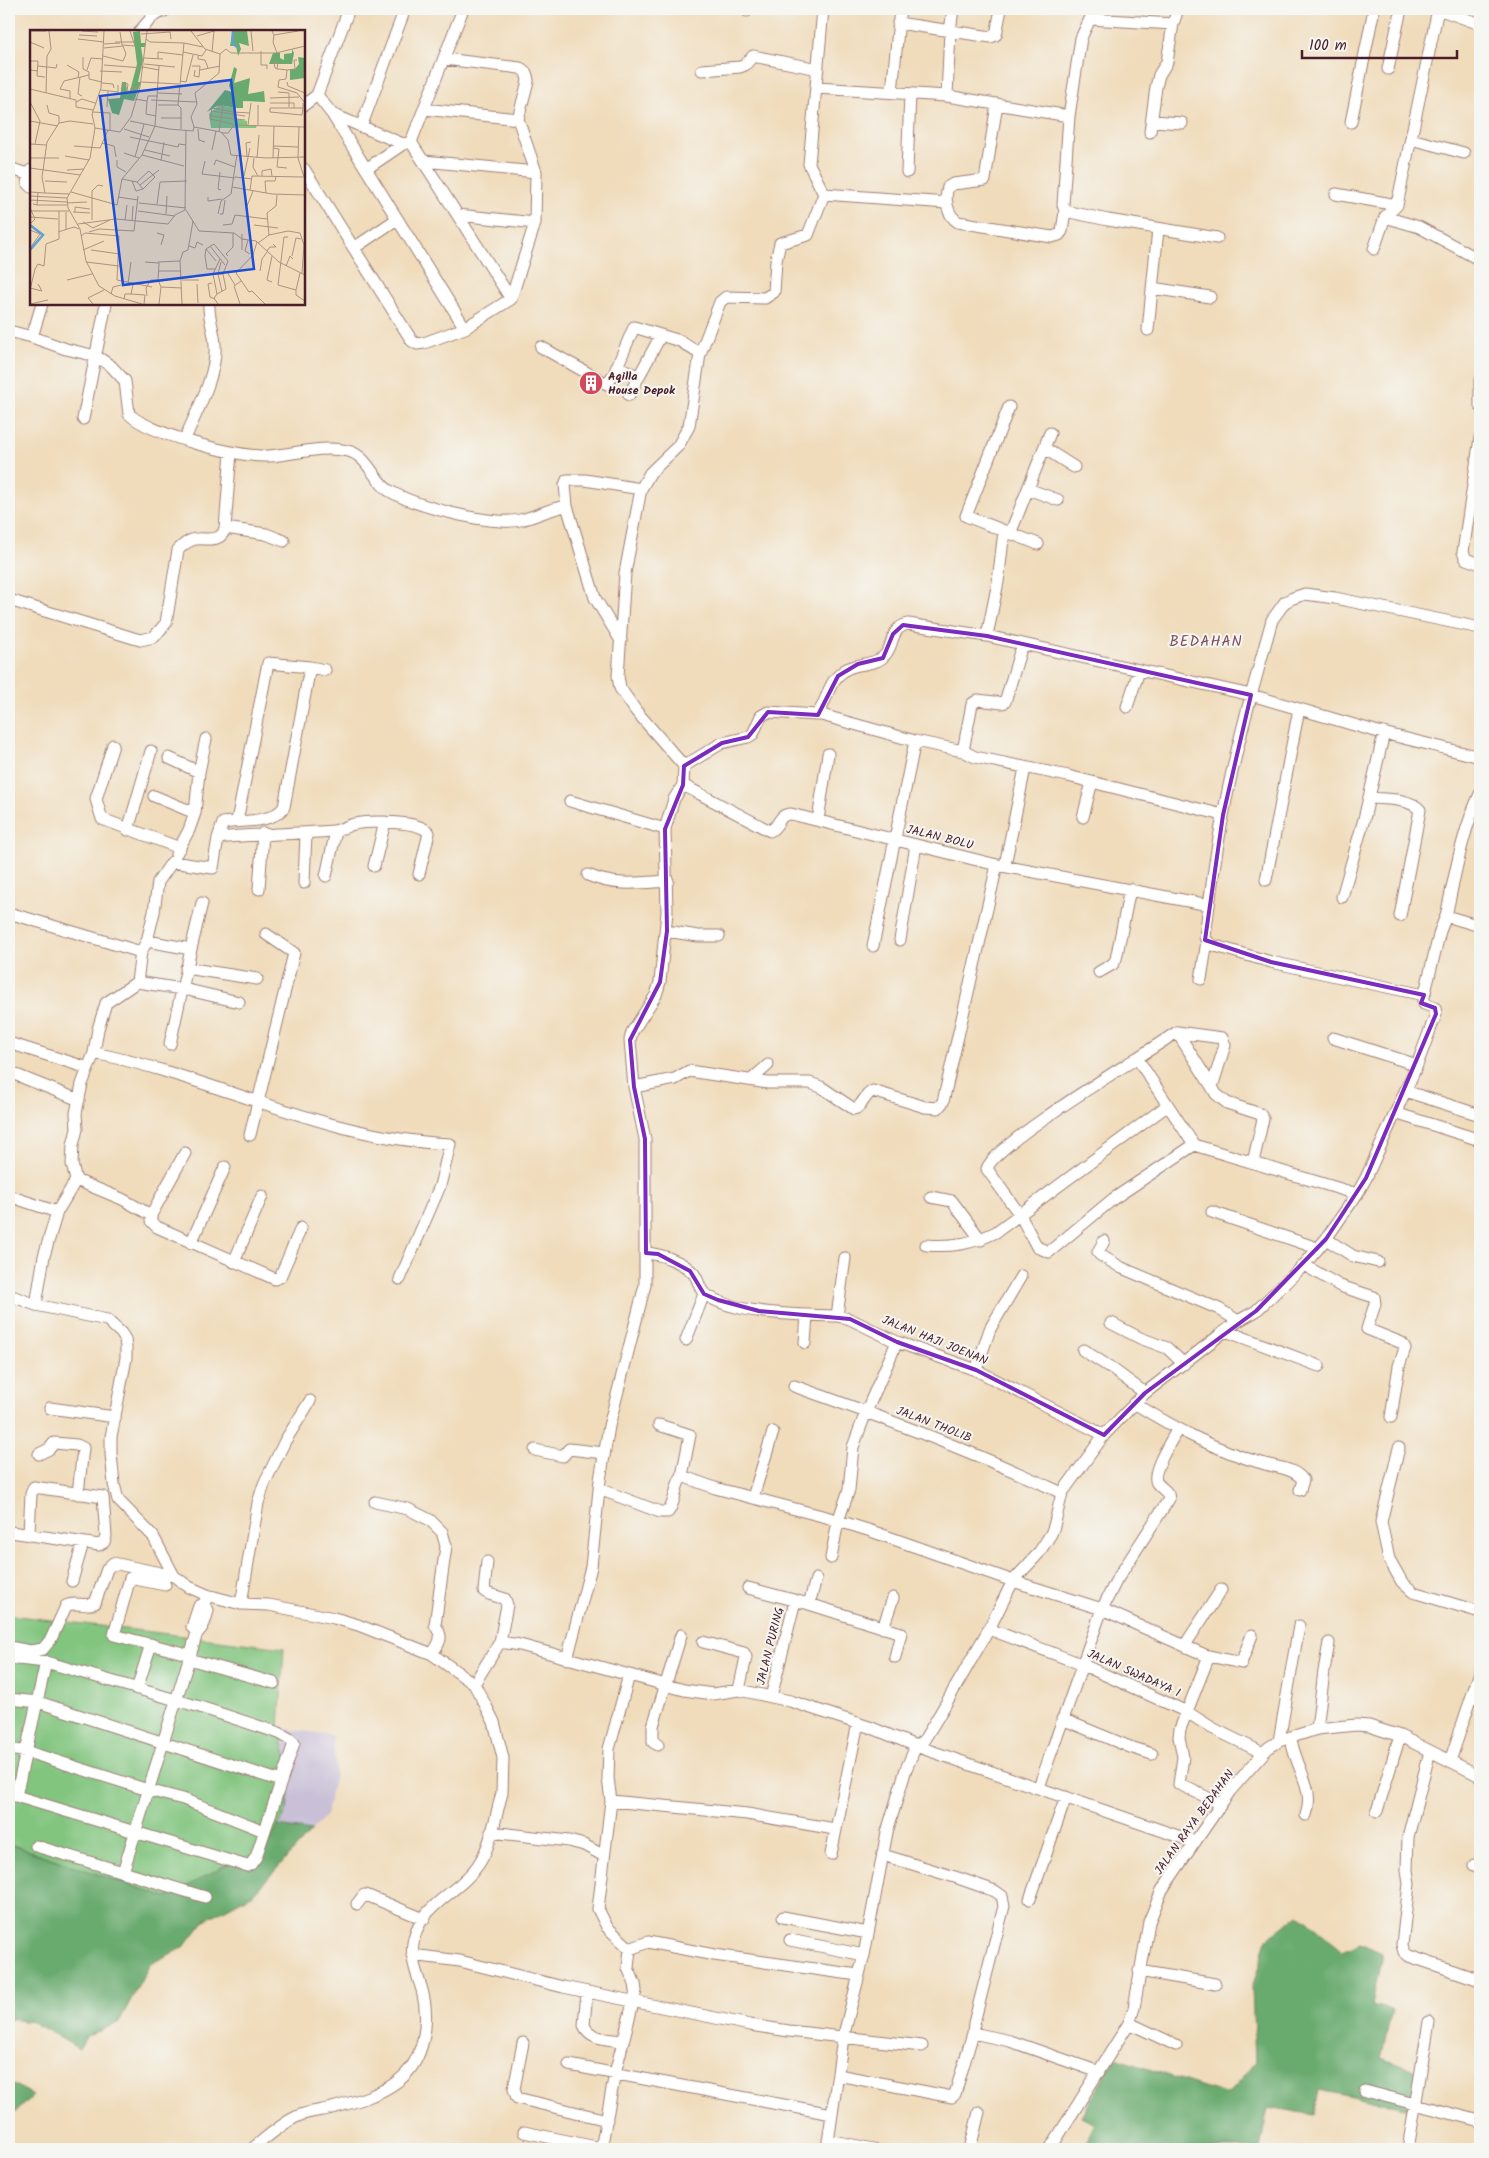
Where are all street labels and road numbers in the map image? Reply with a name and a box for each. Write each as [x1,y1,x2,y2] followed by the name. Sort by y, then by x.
[904,820,975,855] street label: JALAN BOLU
[879,1311,991,1370] street label: JALAN HAJI JOENAN
[893,1401,974,1448] street label: JALAN THOLIB
[752,1605,789,1687] street label: JALAN PURING
[1084,1644,1184,1703] street label: JALAN SWADAYA 1
[1150,1766,1239,1879] street label: JALAN RAYA BEDAHAN

